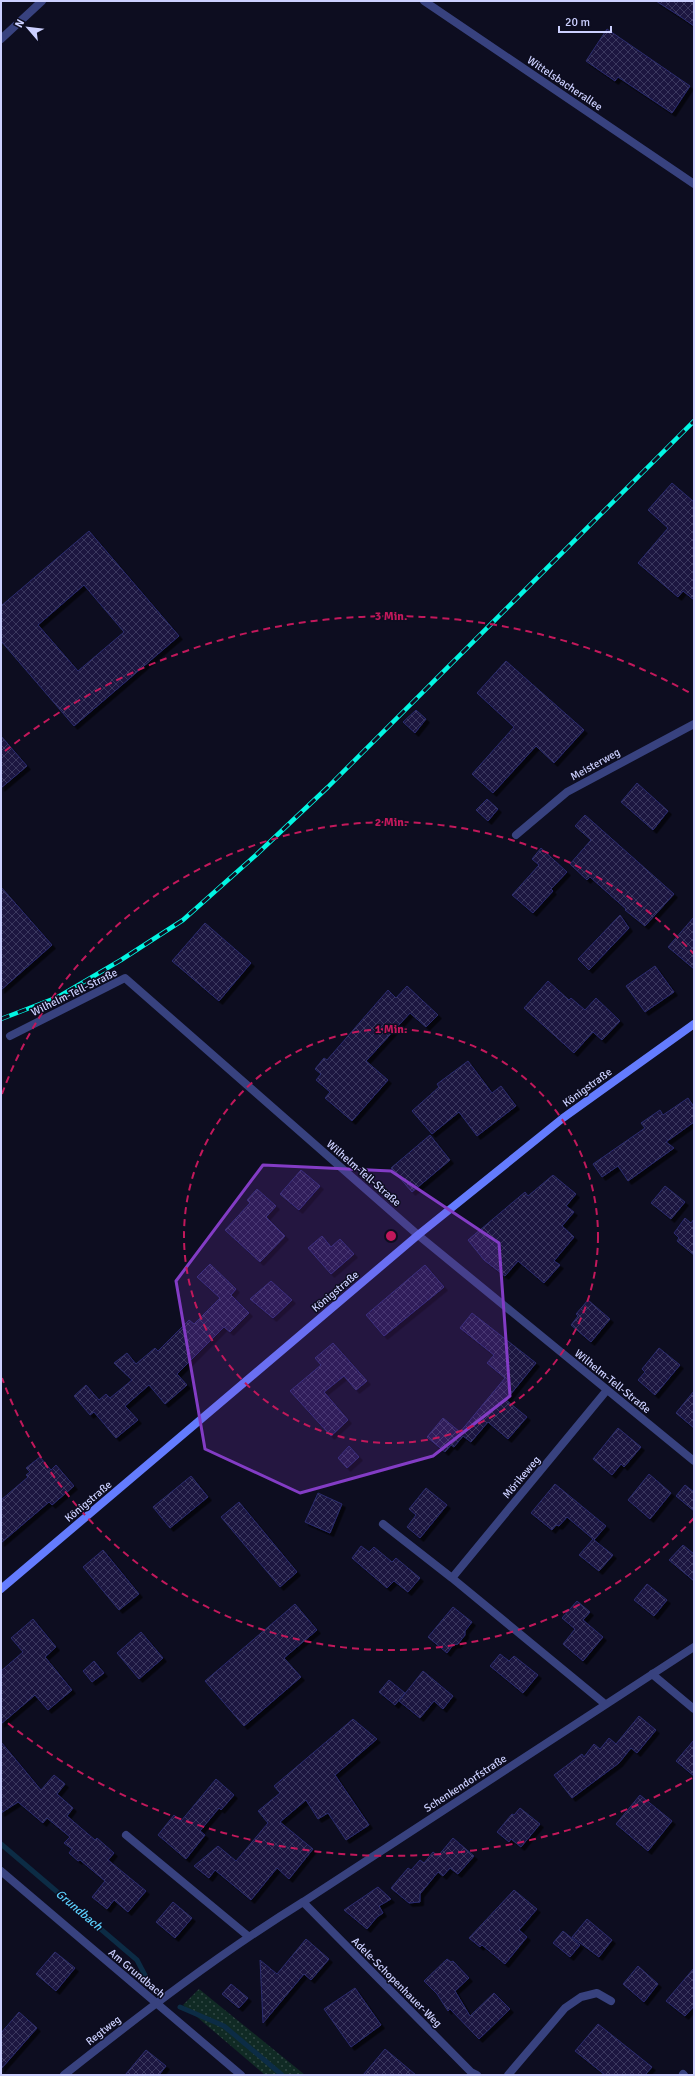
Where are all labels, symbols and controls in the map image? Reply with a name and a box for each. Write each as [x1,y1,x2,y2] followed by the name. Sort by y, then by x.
[8,8,48,48] north arrow
[559,8,611,34] scale bar
[565,15,590,30] text: 20 m
[12,17,27,30] text: N
[525,53,605,113] street label: Wittelsbacherallee
[375,609,407,624] text: 3 Min.
[568,745,623,783] street label: Meisterweg
[375,815,407,830] text: 2 Min.
[29,966,119,1019] street label: Wilhelm-Tell-Straße
[375,1022,407,1037] text: 1 Min.
[560,1065,614,1110] street label: Königstraße
[324,1138,404,1209] street label: Wilhelm-Tell-Straße
[384,1229,398,1243] centre of rings
[309,1268,362,1315] street label: Königstraße
[572,1347,653,1416] street label: Wilhelm-Tell-Straße
[500,1453,543,1501] street label: Mörikeweg
[62,1478,115,1525] street label: Königstraße
[422,1752,509,1815] street label: Schenkendorfstraße
[52,1887,105,1934] water label: Grundbach
[349,1935,445,2030] street label: Adele-Schopenhauer-Weg
[106,1946,167,2001] street label: Am Grundbach
[83,2013,124,2048] street label: Regtweg

